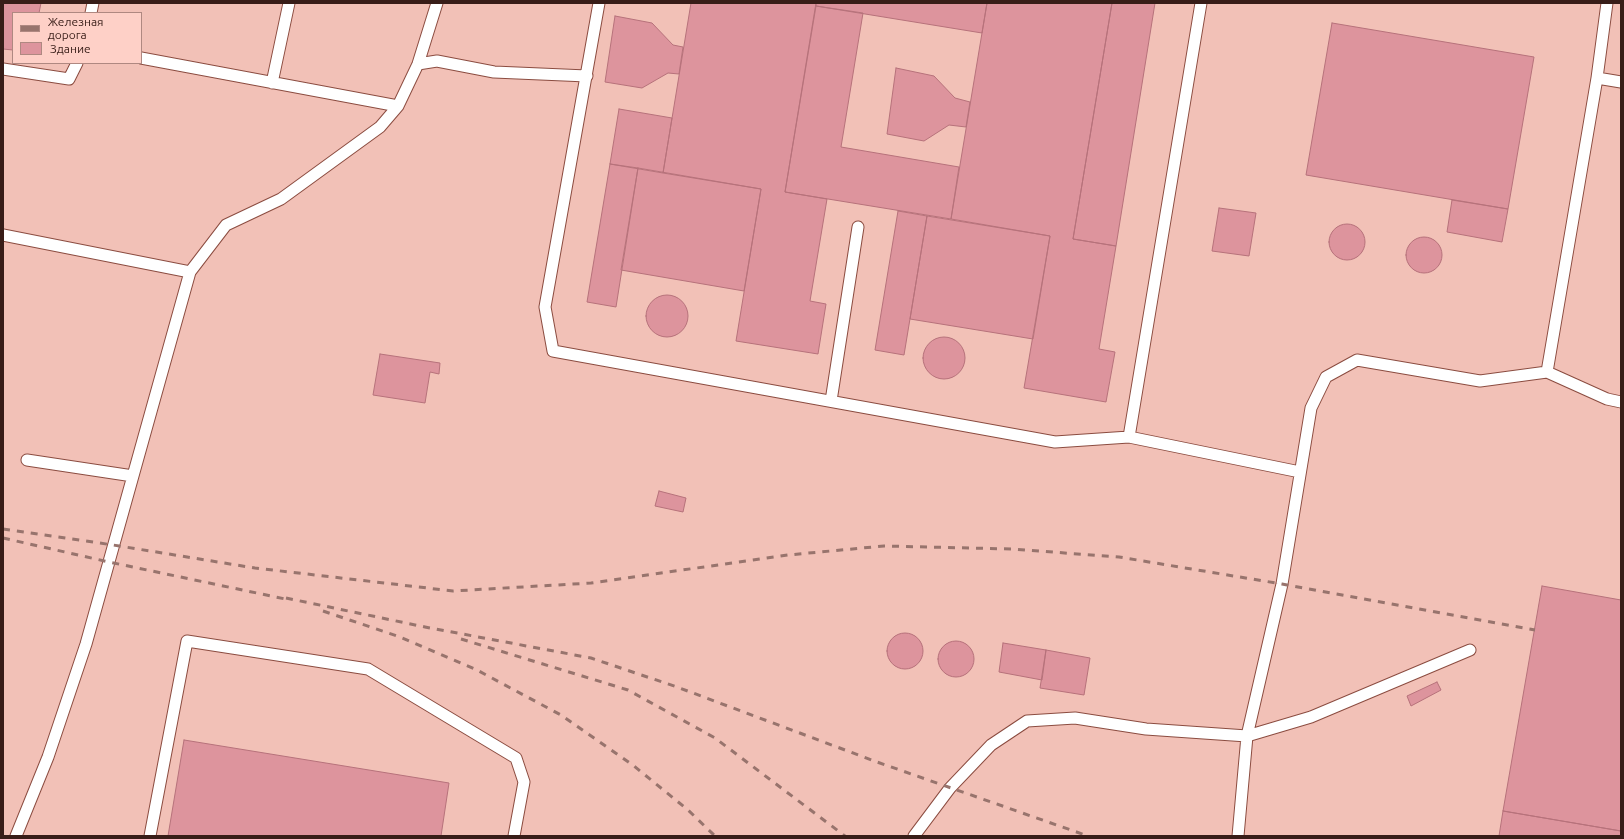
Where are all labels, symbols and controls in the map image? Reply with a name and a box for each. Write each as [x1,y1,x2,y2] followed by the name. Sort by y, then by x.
[12,12,142,64] legend
[48,15,104,41] text: Железная дорога
[50,42,91,55] text: Здание

